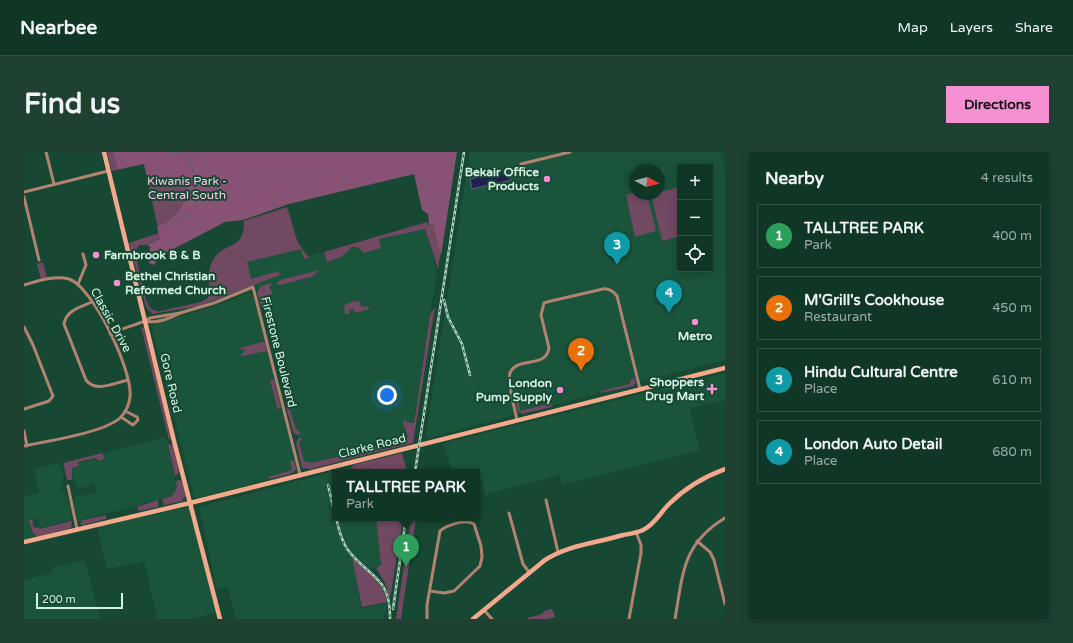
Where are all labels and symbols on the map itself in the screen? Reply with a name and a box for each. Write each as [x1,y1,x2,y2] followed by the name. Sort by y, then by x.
[629,164,665,200] north arrow
[465,165,539,193] place label: Bekair Office Products
[147,174,227,202] park label: Kiwanis Park - Central South
[542,174,552,184] marker: Bekair Office Products
[604,232,630,265] pin: 3
[104,248,201,262] place label: Farmbrook B & B
[91,250,101,260] marker: Farmbrook B & B
[125,269,226,297] place label: Bethel Christian Reformed Church
[112,278,122,288] marker: Bethel Christian Reformed Church
[656,280,682,313] pin: 4
[88,285,135,355] street label: Classic Drive
[258,295,300,409] street label: Firestone Boulevard
[690,317,700,327] marker: Metro
[678,329,712,343] place label: Metro
[568,338,594,371] pin: 2
[157,352,185,414] street label: Gore Road
[645,375,704,404] place label: Shoppers Drug Mart
[476,376,553,405] place label: London Pump Supply
[707,384,717,394] marker: Shoppers Drug Mart
[377,385,397,405] your location
[555,385,565,395] marker: London Pump Supply
[337,431,407,461] street label: Clarke Road
[393,534,419,567] pin: 1
[36,591,123,610] scale bar

